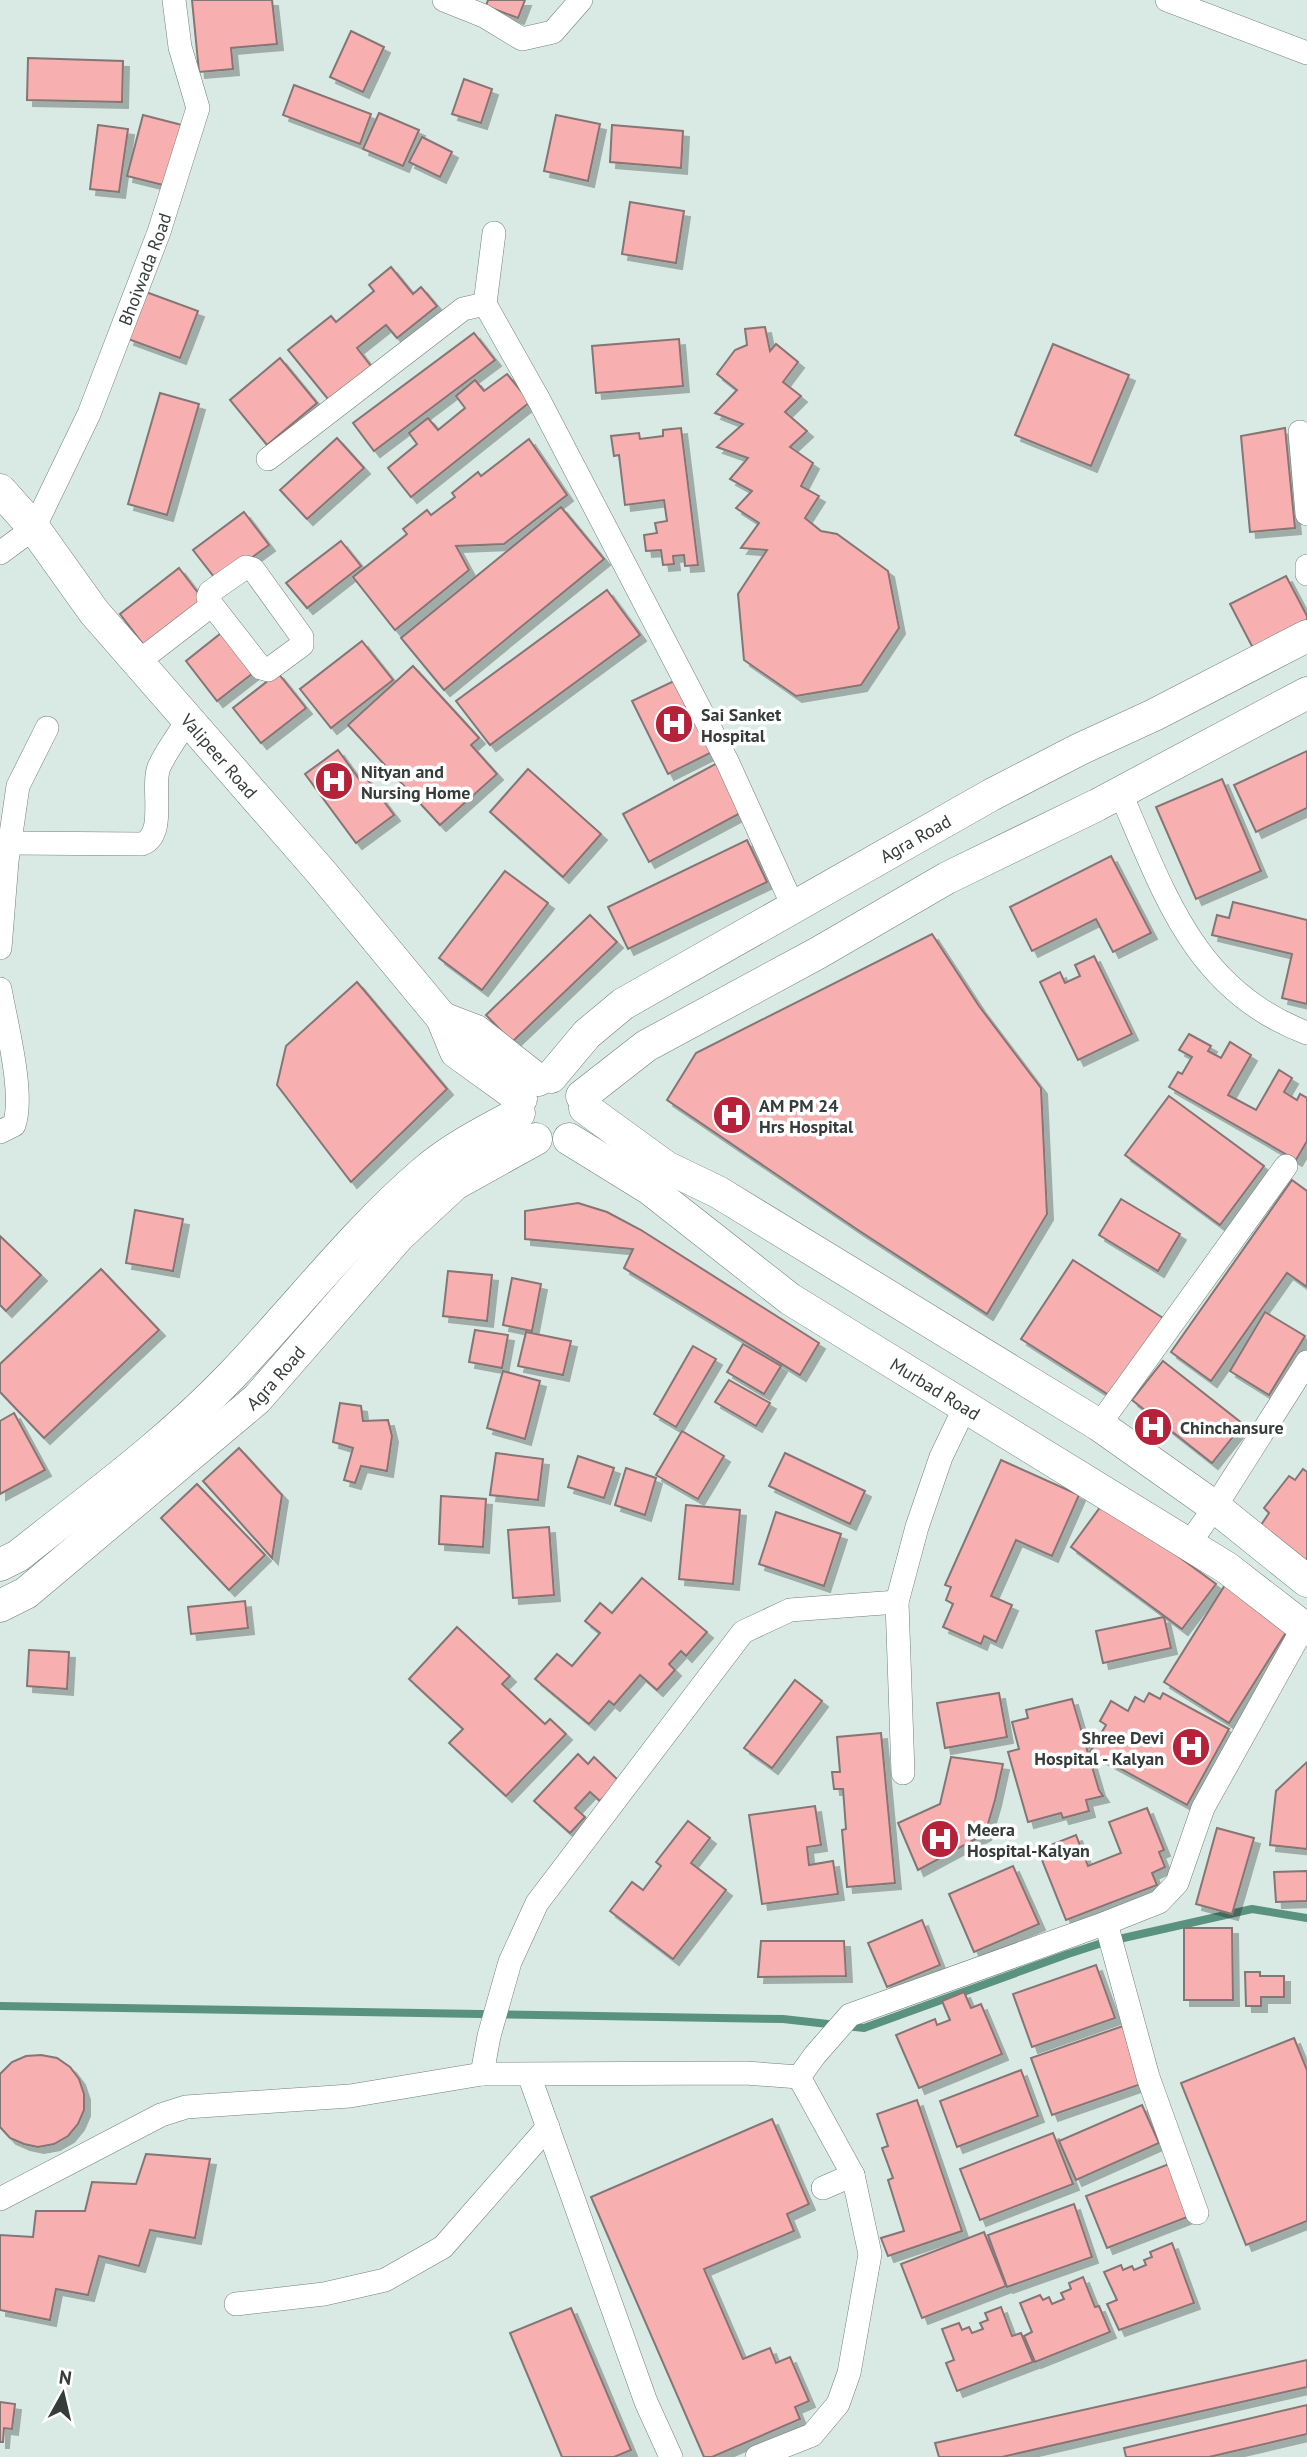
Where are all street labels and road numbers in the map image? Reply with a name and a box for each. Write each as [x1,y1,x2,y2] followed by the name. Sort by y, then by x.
[113,210,176,329] street label: Bhoiwada Road
[176,708,263,803] street label: Valipeer Road
[876,809,955,867] street label: Agra Road
[241,1341,310,1415] street label: Agra Road
[886,1352,985,1425] street label: Murbad Road

